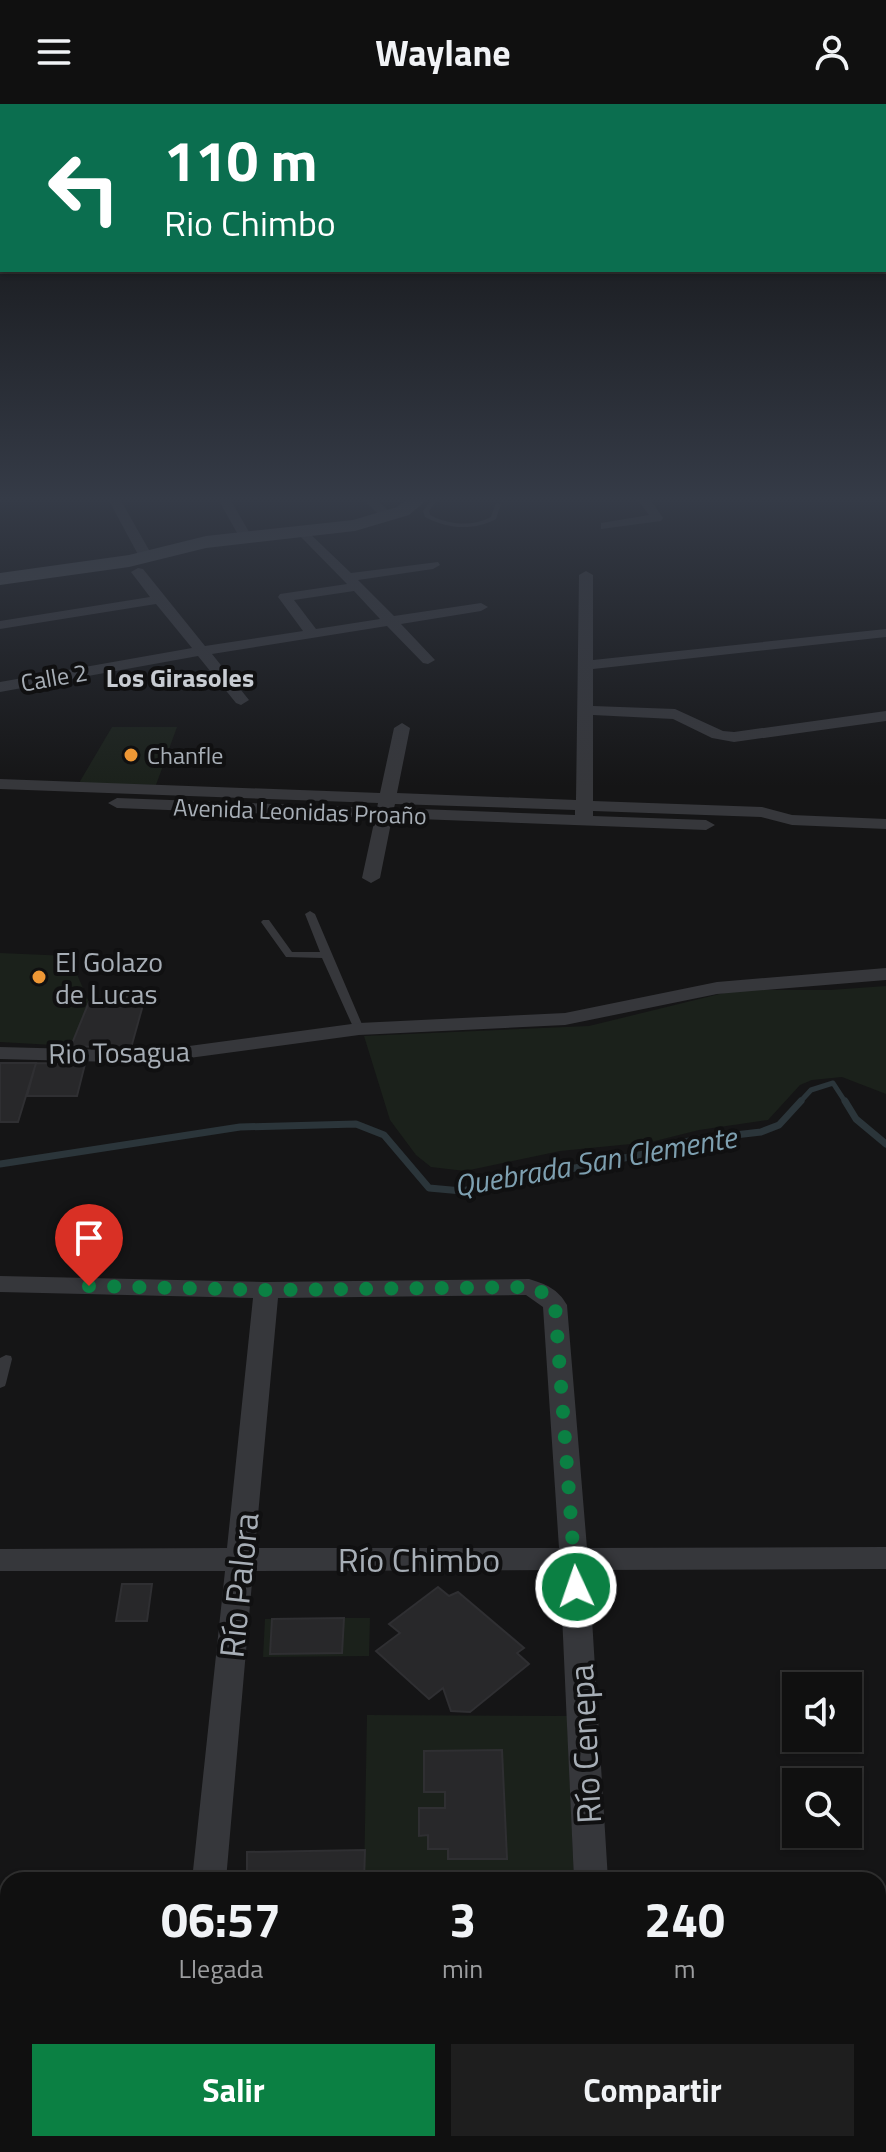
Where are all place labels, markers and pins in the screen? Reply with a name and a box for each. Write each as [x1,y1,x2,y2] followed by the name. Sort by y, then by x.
[147,737,223,773] place label: Chanfle
[122,746,140,764] marker: Chanfle
[55,940,163,1015] place label: El Golazo de Lucas
[30,968,48,986] marker: El Golazo de Lucas
[55,1204,123,1286] pin

